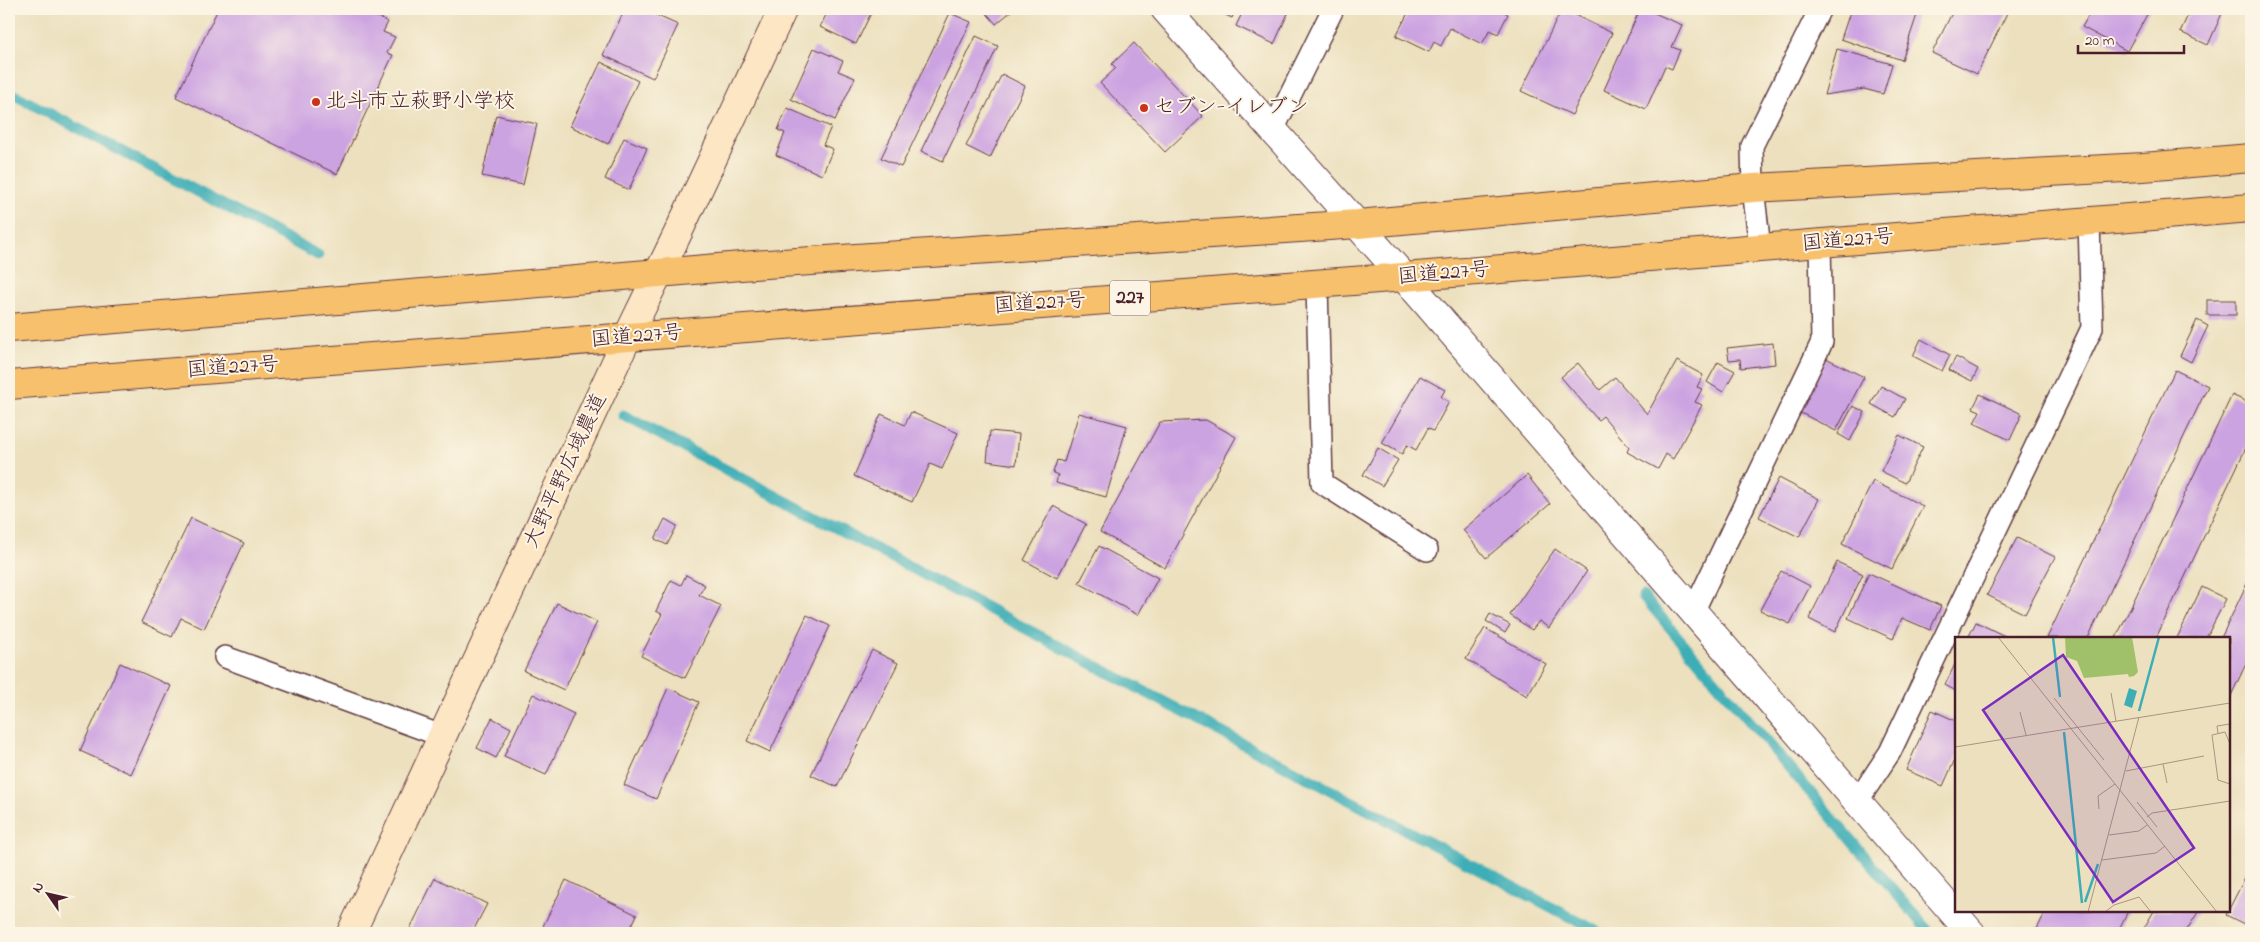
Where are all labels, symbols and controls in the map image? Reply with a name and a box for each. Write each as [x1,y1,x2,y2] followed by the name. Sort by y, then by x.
[2078,22,2184,54] scale bar
[2085,30,2115,52] text: 20 m
[326,87,515,117] place label: 北斗市立萩野小学校
[1154,93,1309,123] place label: セブン-イレブン
[310,96,322,108] marker: 北斗市立萩野小学校
[1138,102,1150,114] marker: セブン-イレブン
[1801,222,1895,260] street label: 国道227号
[1397,255,1491,293] street label: 国道227号
[1110,280,1150,316] road number: 227
[993,286,1087,322] street label: 国道227号
[590,318,684,356] street label: 国道227号
[186,350,280,386] street label: 国道227号
[517,389,615,553] street label: 大野平野広域農道
[1955,637,2230,912] inset map
[22,870,72,920] north arrow
[27,878,50,897] text: N

